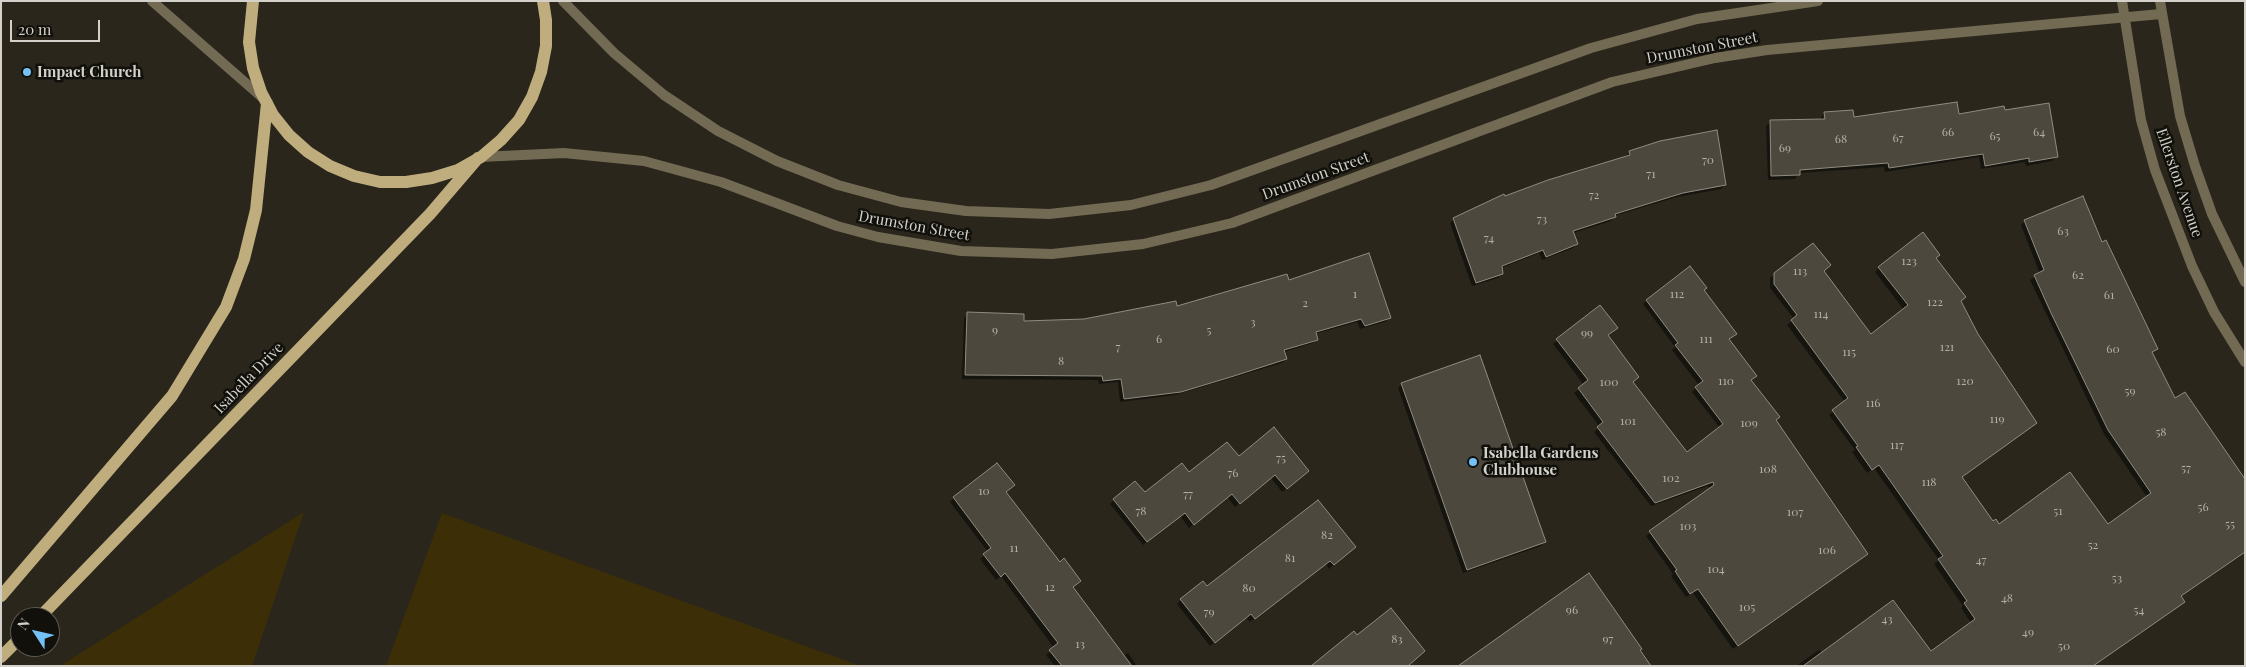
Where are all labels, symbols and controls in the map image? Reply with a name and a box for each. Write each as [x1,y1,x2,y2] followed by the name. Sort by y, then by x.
[12,10,102,42] scale bar
[18,19,51,39] text: 20 m
[1645,28,1759,68] street label: Drumston Street
[37,63,141,81] place label: Impact Church
[21,66,33,78] marker: Impact Church
[1942,125,1954,139] house number: 66
[2033,125,2045,139] house number: 64
[2152,126,2206,240] street label: Ellerston Avenue
[1989,129,2001,143] house number: 65
[1892,131,1904,145] house number: 67
[1835,132,1847,146] house number: 68
[1779,141,1791,155] house number: 69
[1260,148,1372,204] street label: Drumston Street
[1702,153,1714,167] house number: 70
[1646,167,1656,181] house number: 71
[1589,188,1599,202] house number: 72
[857,207,971,245] street label: Drumston Street
[1537,212,1547,226] house number: 73
[2057,224,2069,238] house number: 63
[1484,231,1494,245] house number: 74
[1901,254,1917,268] house number: 123
[1793,264,1807,278] house number: 113
[2072,268,2084,282] house number: 62
[1353,287,1357,301] house number: 1
[1670,287,1684,301] house number: 112
[2104,288,2114,302] house number: 61
[1927,295,1943,309] house number: 122
[1302,296,1308,310] house number: 2
[1814,307,1828,321] house number: 114
[1250,315,1256,329] house number: 3
[992,323,998,337] house number: 9
[1207,323,1211,337] house number: 5
[1581,326,1593,340] house number: 99
[1156,332,1162,346] house number: 6
[1699,332,1713,346] house number: 111
[211,339,287,417] street label: Isabella Drive
[1116,340,1120,354] house number: 7
[1940,340,1954,354] house number: 121
[2106,342,2120,356] house number: 60
[1842,345,1856,359] house number: 115
[1058,354,1064,368] house number: 8
[1718,374,1734,388] house number: 110
[1956,374,1974,388] house number: 120
[1600,375,1618,389] house number: 100
[2124,384,2136,398] house number: 59
[1865,396,1881,410] house number: 116
[1990,412,2004,426] house number: 119
[1620,414,1636,428] house number: 101
[1740,416,1758,430] house number: 109
[2155,425,2167,439] house number: 58
[1890,438,1904,452] house number: 117
[1483,444,1598,479] place label: Isabella Gardens Clubhouse
[1276,451,1286,465] house number: 75
[1467,456,1479,468] marker: Isabella Gardens Clubhouse
[2181,461,2191,475] house number: 57
[1759,462,1777,476] house number: 108
[1227,466,1239,480] house number: 76
[1662,471,1680,485] house number: 102
[1921,475,1937,489] house number: 118
[978,484,990,498] house number: 10
[1183,487,1193,501] house number: 77
[2197,500,2209,514] house number: 56
[1135,504,1147,518] house number: 78
[2053,504,2063,518] house number: 51
[1787,505,1803,519] house number: 107
[2225,517,2235,531] house number: 55
[1679,519,1697,533] house number: 103
[1321,528,1333,542] house number: 82
[2088,538,2098,552] house number: 52
[1010,541,1018,555] house number: 11
[1818,543,1836,557] house number: 106
[1285,551,1295,565] house number: 81
[1976,553,1986,567] house number: 47
[1707,562,1725,576] house number: 104
[2112,571,2122,585] house number: 53
[1045,580,1055,594] house number: 12
[1242,581,1256,595] house number: 80
[2001,591,2013,605] house number: 48
[1739,600,1755,614] house number: 105
[1566,603,1578,617] house number: 96
[2134,603,2144,617] house number: 54
[1204,605,1214,619] house number: 79
[10,607,60,657] north arrow
[1881,612,1893,626] house number: 43
[12,614,34,633] text: N
[2022,625,2034,639] house number: 49
[1391,632,1403,646] house number: 83
[1603,632,1613,646] house number: 97
[1075,637,1085,651] house number: 13
[2058,639,2070,653] house number: 50

